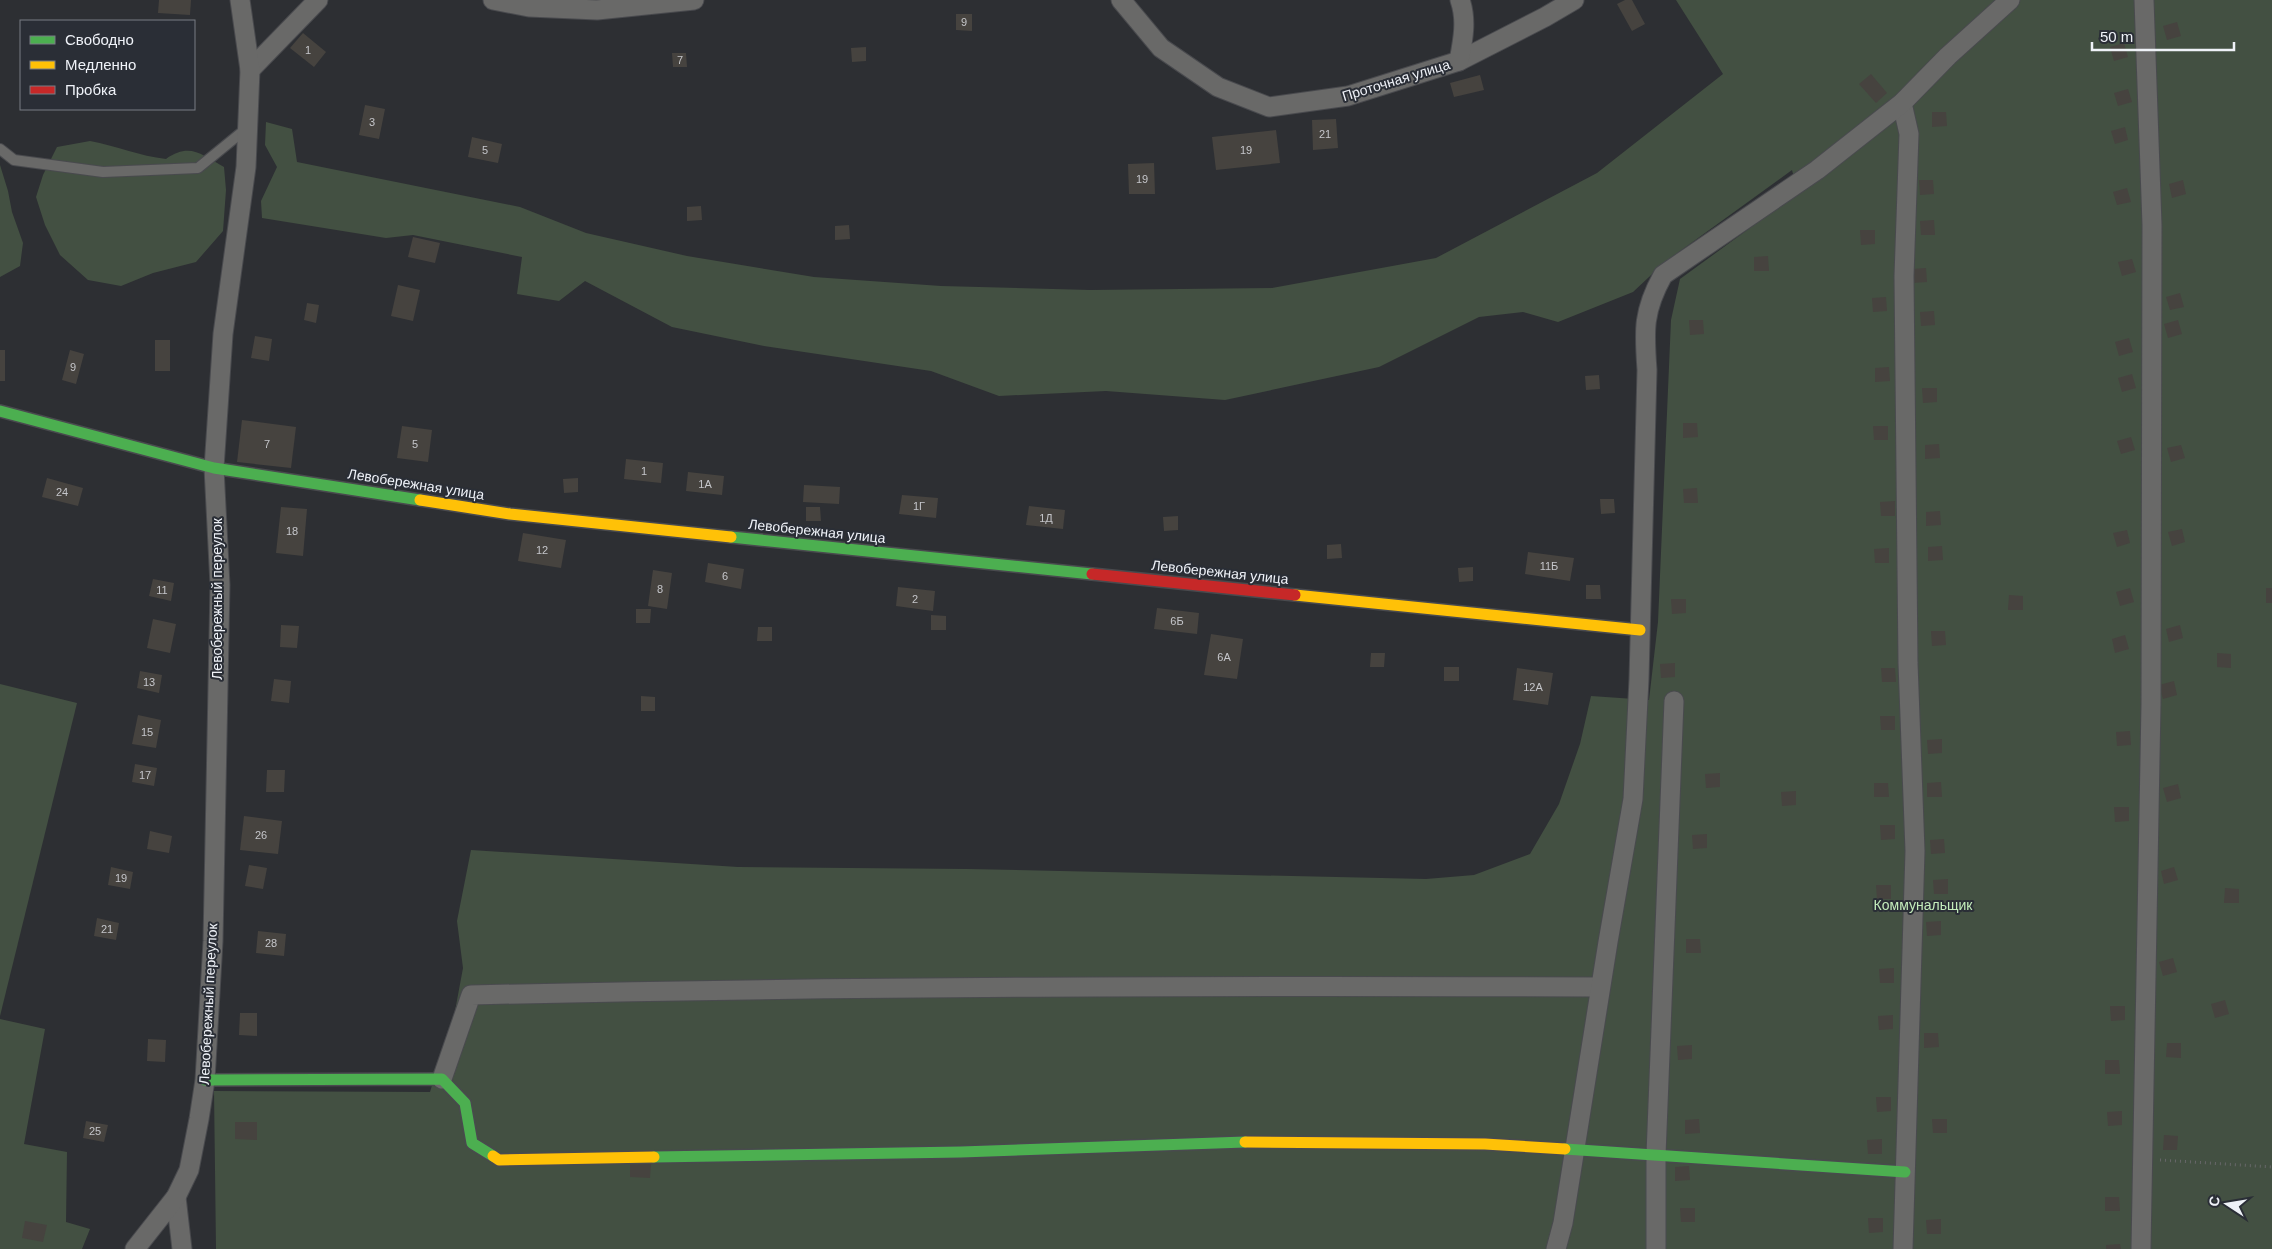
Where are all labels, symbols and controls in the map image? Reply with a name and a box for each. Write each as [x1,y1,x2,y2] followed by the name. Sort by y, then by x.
[961,16,967,28] house number: 9
[20,20,195,110] legend
[2092,20,2234,52] scale bar
[2100,28,2133,45] text: 50 m
[65,31,134,48] text: Свободно
[305,44,311,56] house number: 1
[677,54,683,66] house number: 7
[65,56,136,73] text: Медленно
[1340,56,1452,104] street label: Проточная улица
[65,81,117,98] text: Пробка
[369,116,375,128] house number: 3
[1319,128,1331,140] house number: 21
[482,144,488,156] house number: 5
[1240,144,1252,156] house number: 19
[1136,173,1148,185] house number: 19
[70,361,76,373] house number: 9
[264,438,270,450] house number: 7
[412,438,418,450] house number: 5
[347,465,486,503] street label: Левобережная улица
[641,465,647,477] house number: 1
[698,478,712,490] house number: 1А
[56,486,68,498] house number: 24
[913,500,925,512] house number: 1Г
[1039,512,1053,524] house number: 1Д
[748,516,887,546] street label: Левобережная улица
[209,517,225,680] street label: Левобережный переулок
[286,525,298,537] house number: 18
[536,544,548,556] house number: 12
[1151,557,1290,587] street label: Левобережная улица
[1540,560,1558,572] house number: 11Б
[722,570,728,582] house number: 6
[657,583,663,595] house number: 8
[156,584,168,596] house number: 11
[912,593,918,605] house number: 2
[1170,615,1184,627] house number: 6Б
[1217,651,1231,663] house number: 6А
[143,676,155,688] house number: 13
[1523,681,1543,693] house number: 12А
[141,726,153,738] house number: 15
[139,769,151,781] house number: 17
[255,829,267,841] house number: 26
[115,872,127,884] house number: 19
[1874,897,1973,913] park label: Коммунальщик
[196,922,220,1085] street label: Левобережный переулок
[101,923,113,935] house number: 21
[265,937,277,949] house number: 28
[89,1125,101,1137] house number: 25
[2202,1179,2252,1229] north arrow
[2205,1195,2223,1208] text: С

